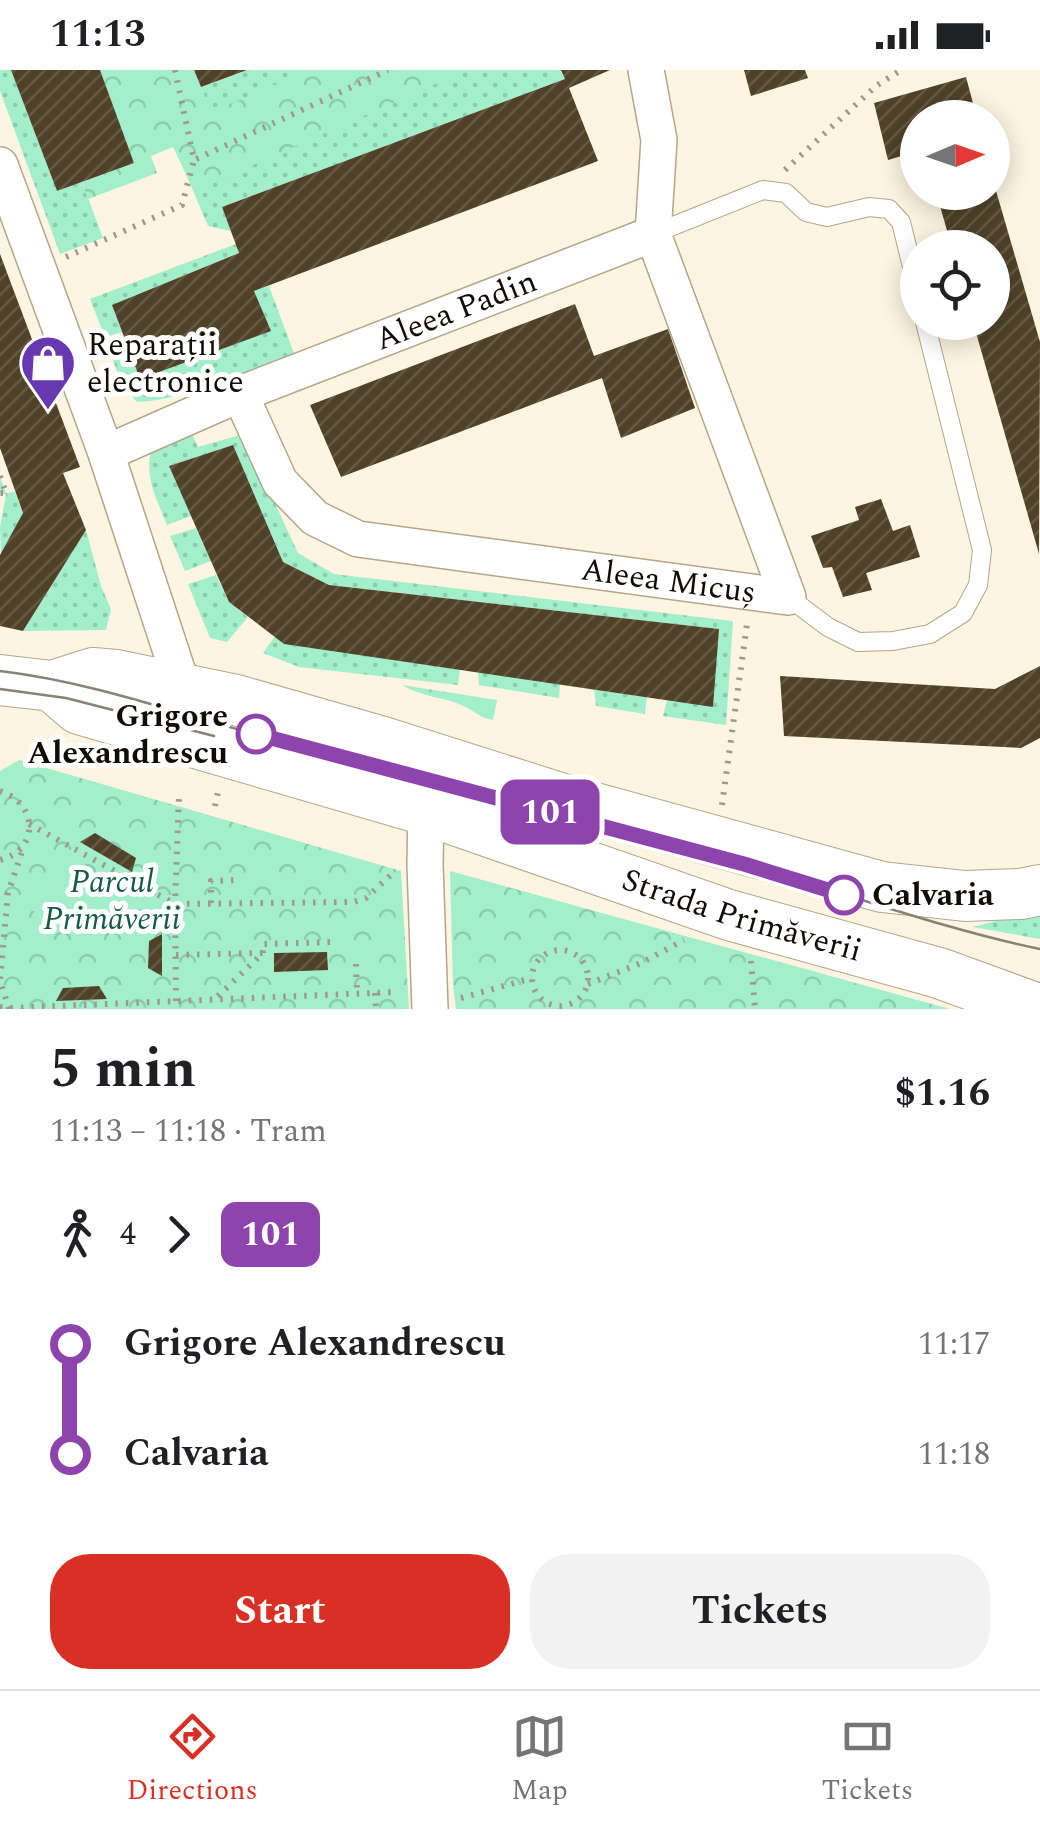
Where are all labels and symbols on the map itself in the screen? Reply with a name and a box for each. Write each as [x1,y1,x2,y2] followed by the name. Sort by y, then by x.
[900,100,1010,210] north arrow
[368,257,544,364] street label: Aleea Padin
[87,321,244,407] place label: Reparații electronice
[18,333,78,412] shop icon: Reparații electronice
[578,545,759,617] street label: Aleea Micuș
[27,692,228,778] place label: Grigore Alexandrescu
[237,715,275,753] marker: Grigore Alexandrescu
[492,780,608,844] line badge: 101
[615,855,867,975] street label: Strada Primăverii
[43,858,181,944] park label: Parcul Primăverii
[872,871,995,920] place label: Calvaria
[825,876,863,914] marker: Calvaria

